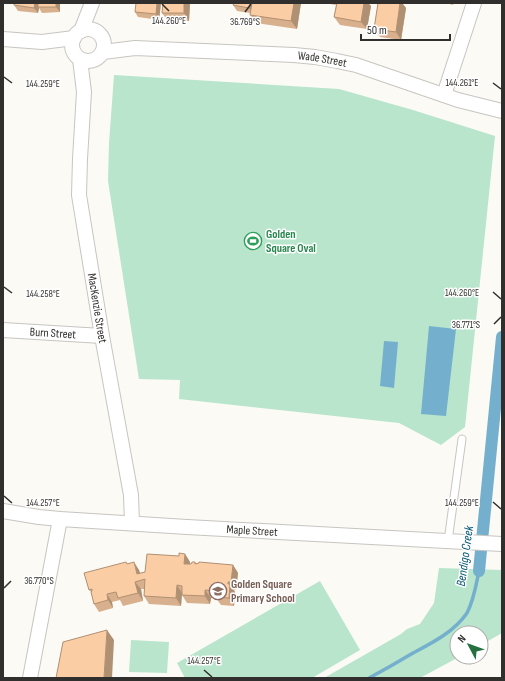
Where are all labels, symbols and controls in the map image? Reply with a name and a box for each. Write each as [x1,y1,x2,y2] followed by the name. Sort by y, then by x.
[152,15,186,27] text: 144.260°E
[230,16,260,28] text: 36.769°S
[361,16,450,42] scale bar
[367,23,387,38] text: 50 m
[297,48,348,70] street label: Wade Street
[446,77,478,89] text: 144.261°E
[26,78,60,90] text: 144.259°E
[266,227,316,256] place label: Golden Square Oval
[243,231,263,251] sports icon: Golden Square Oval
[84,272,111,345] street label: MacKenzie Street
[445,287,479,299] text: 144.260°E
[26,288,60,300] text: 144.258°E
[452,319,480,331] text: 36.771°S
[29,324,77,342] street label: Burn Street
[26,497,60,509] text: 144.257°E
[445,497,479,509] text: 144.259°E
[226,522,278,539] street label: Maple Street
[453,524,477,587] water label: Bendigo Creek
[24,575,54,587] text: 36.770°S
[231,577,295,606] place label: Golden Square Primary School
[208,581,228,601] school or university icon: Golden Square Primary School
[449,625,489,665] north arrow
[455,632,469,645] text: N
[187,655,221,667] text: 144.257°E

